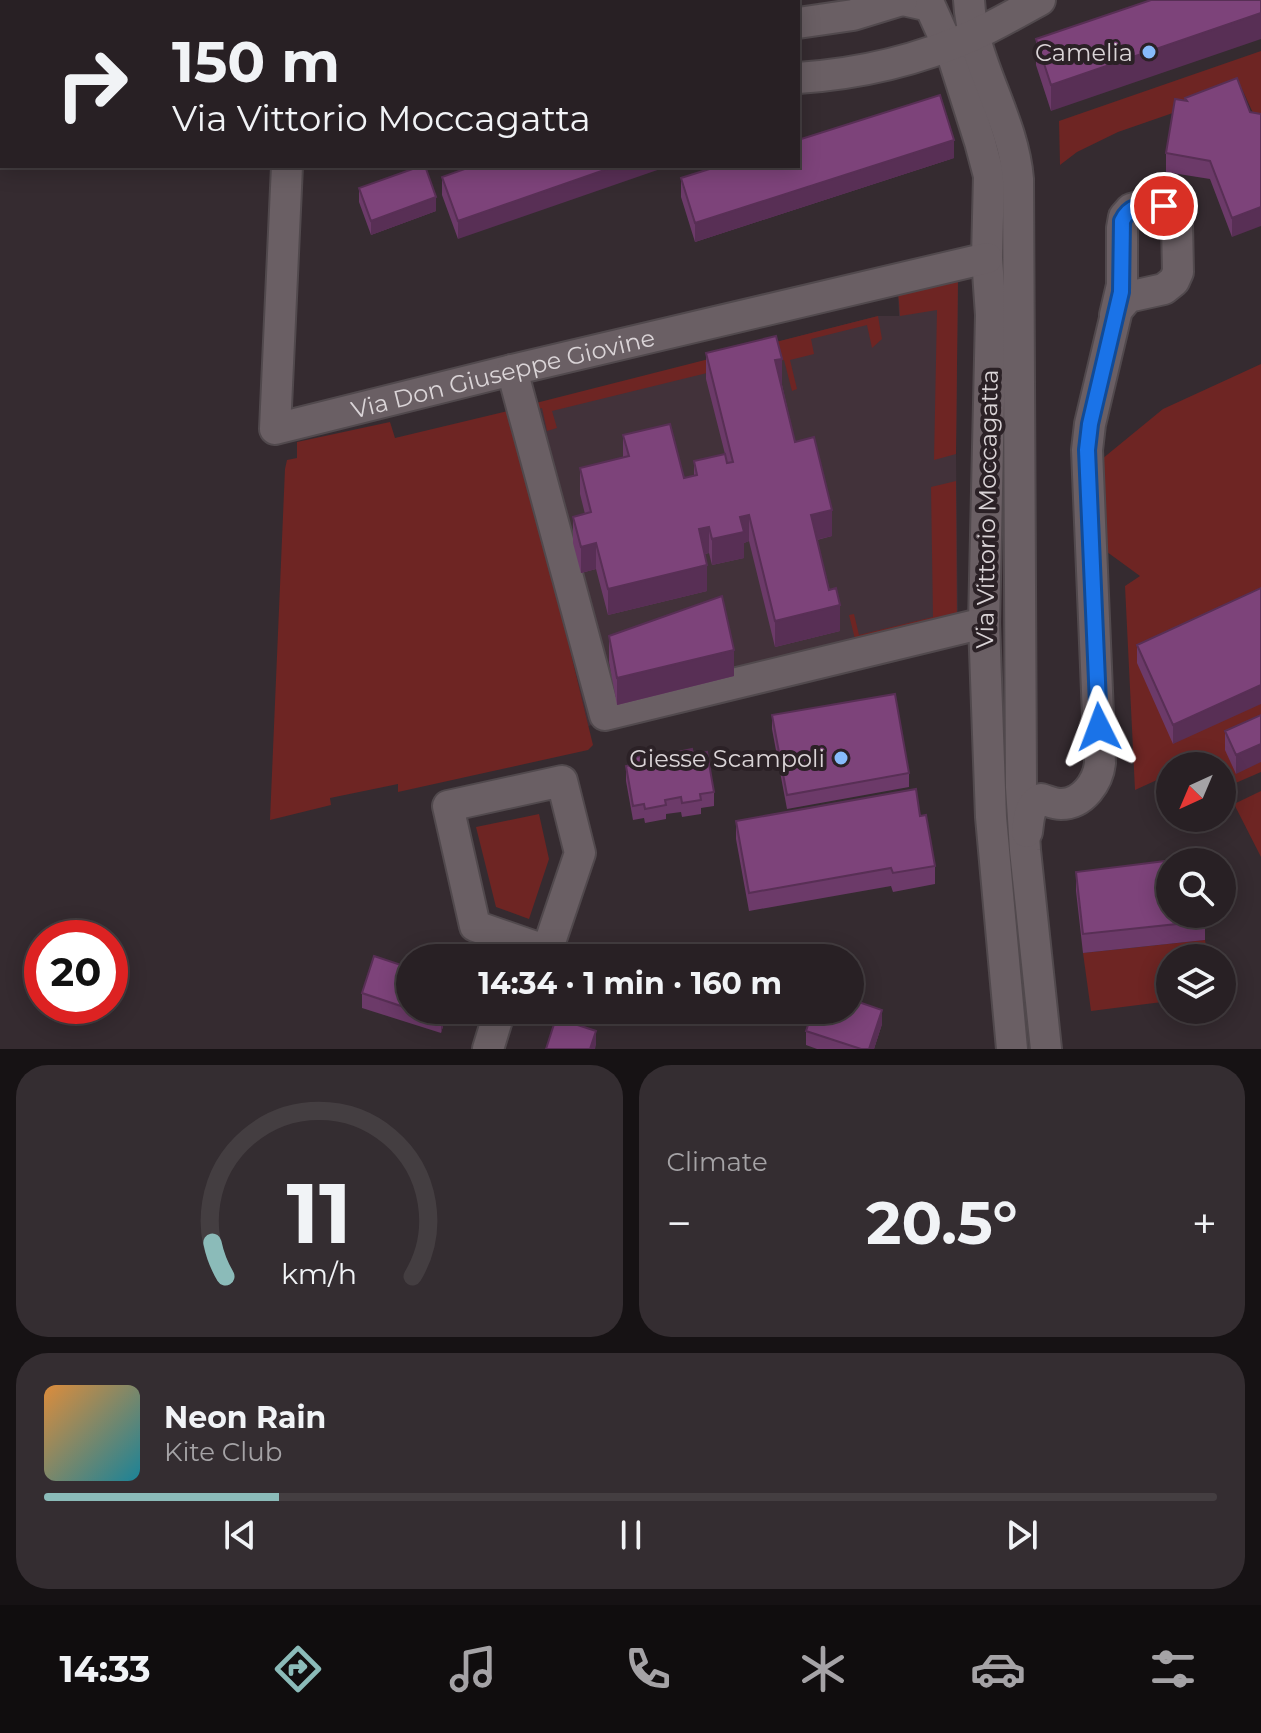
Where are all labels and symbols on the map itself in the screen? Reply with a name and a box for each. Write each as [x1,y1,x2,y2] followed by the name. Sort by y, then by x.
[1035,38,1133,67] place label: Camelia
[1140,43,1158,61] marker: Camelia
[1130,172,1198,240] pin
[348,322,658,424] street label: Via Don Giuseppe Giovine
[970,369,1004,649] street label: Via Vittorio Moccagatta
[1057,685,1141,769] position arrow
[629,744,825,773] place label: Giesse Scampoli
[832,749,850,767] marker: Giesse Scampoli
[1156,752,1236,832] north arrow
[24,920,128,1024] speed limit sign: 20

